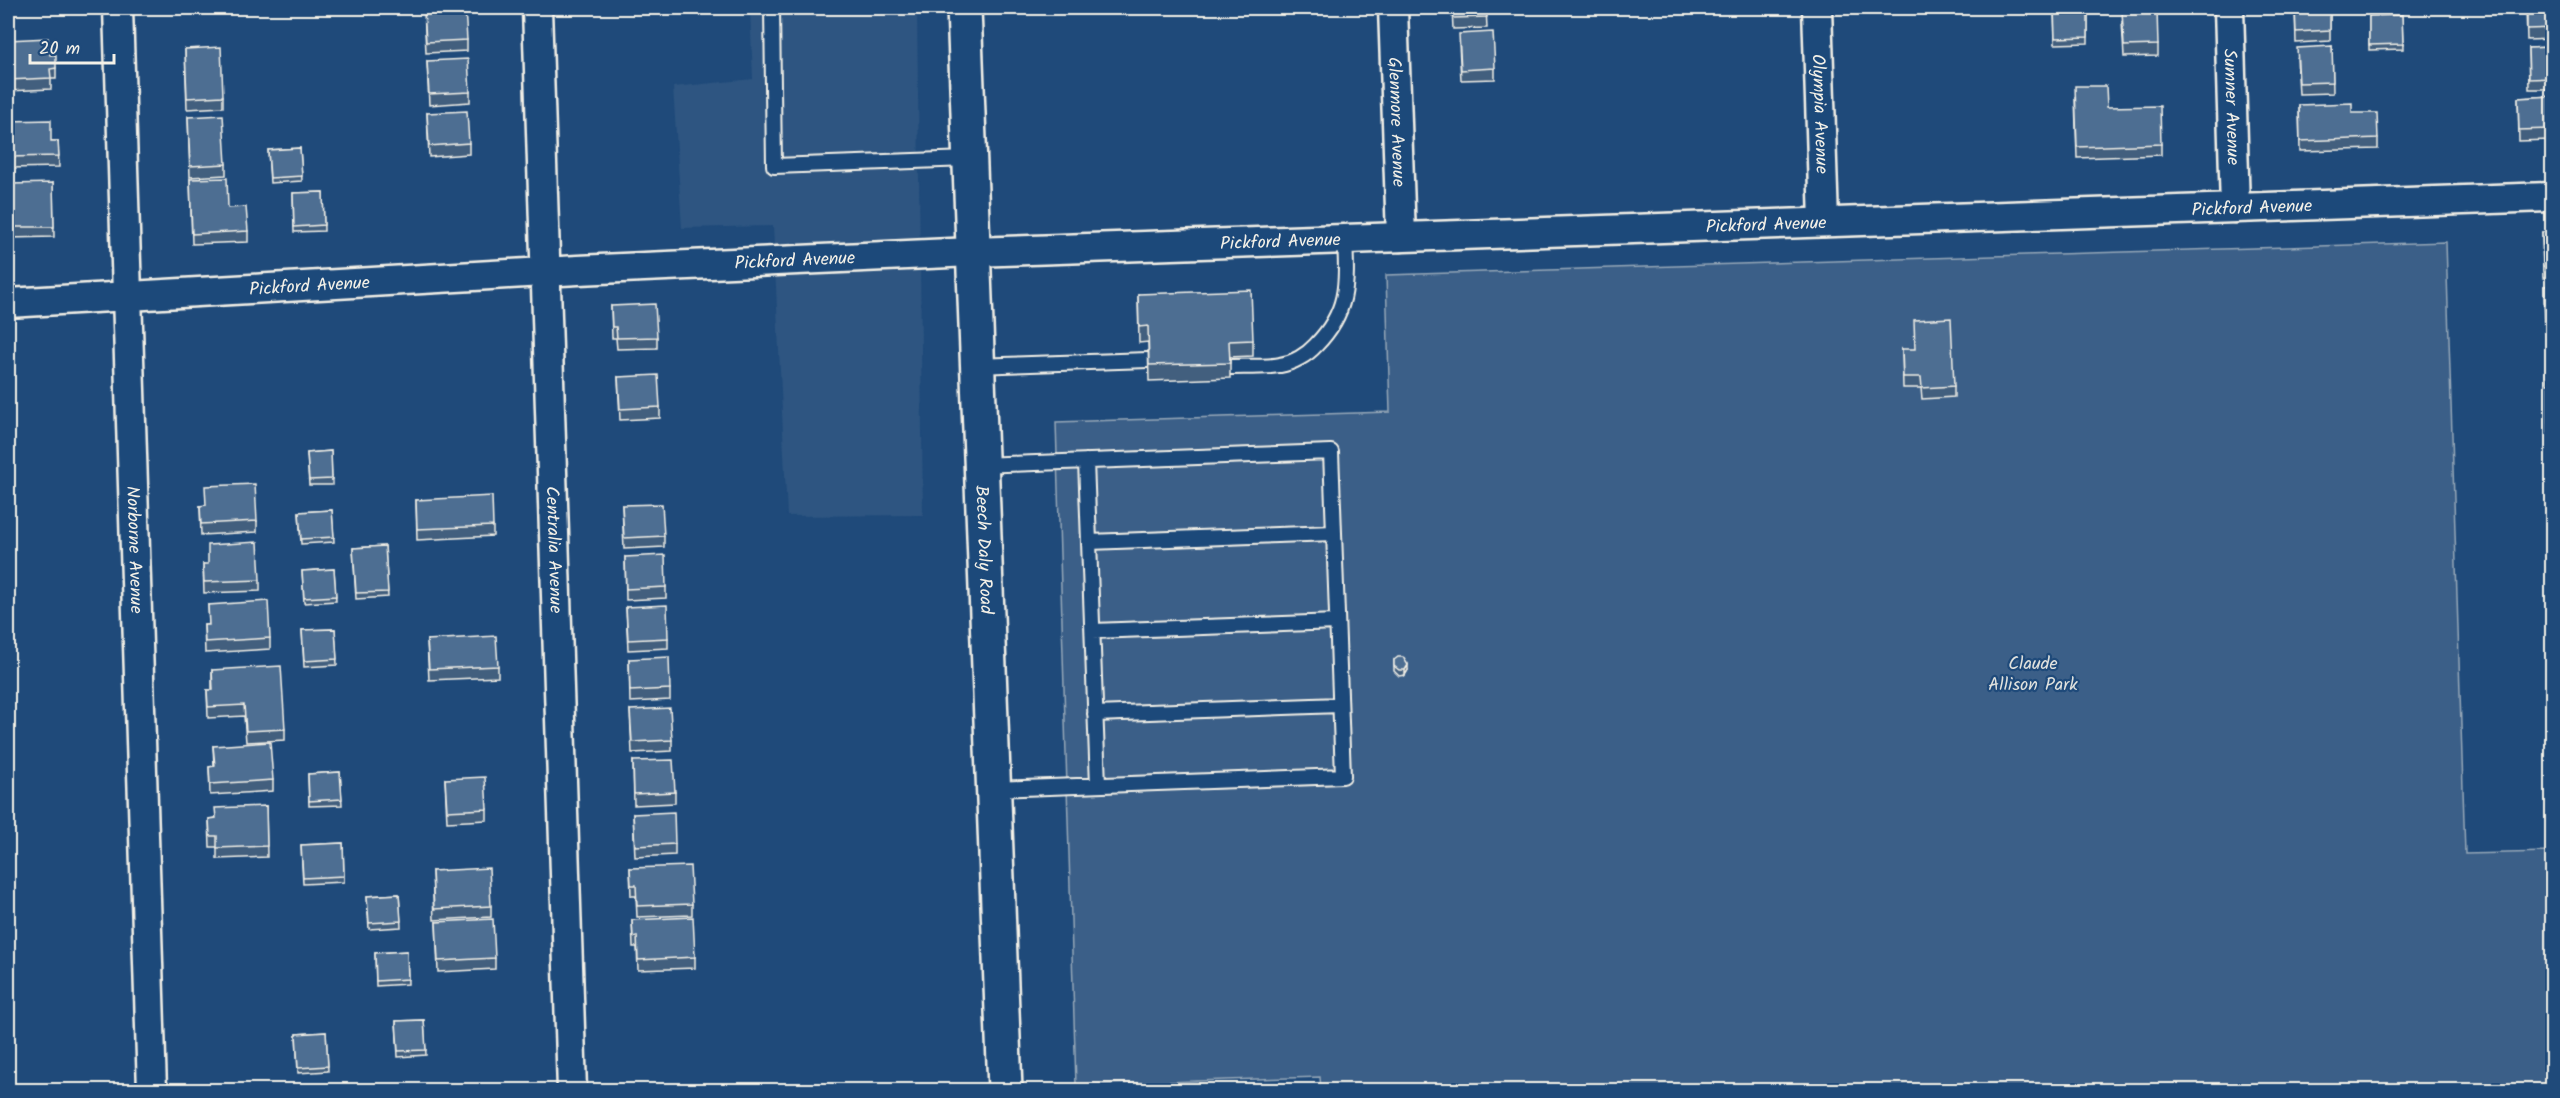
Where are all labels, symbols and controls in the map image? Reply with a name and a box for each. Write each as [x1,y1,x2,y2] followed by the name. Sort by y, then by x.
[30,27,114,65] scale bar
[39,35,80,64] text: 20 m
[2214,48,2247,166] street label: Sumner Avenue
[1803,54,1835,174] street label: Olympia Avenue
[1379,57,1412,187] street label: Glenmore Avenue
[2191,192,2313,226] street label: Pickford Avenue
[1705,209,1827,242] street label: Pickford Avenue
[1220,226,1341,259] street label: Pickford Avenue
[734,244,856,279] street label: Pickford Avenue
[248,269,371,305] street label: Pickford Avenue
[117,485,150,614] street label: Norborne Avenue
[966,485,1000,616] street label: Beech Daly Road
[536,486,570,614] street label: Centralia Avenue
[1988,650,2078,700] park label: Claude Allison Park

